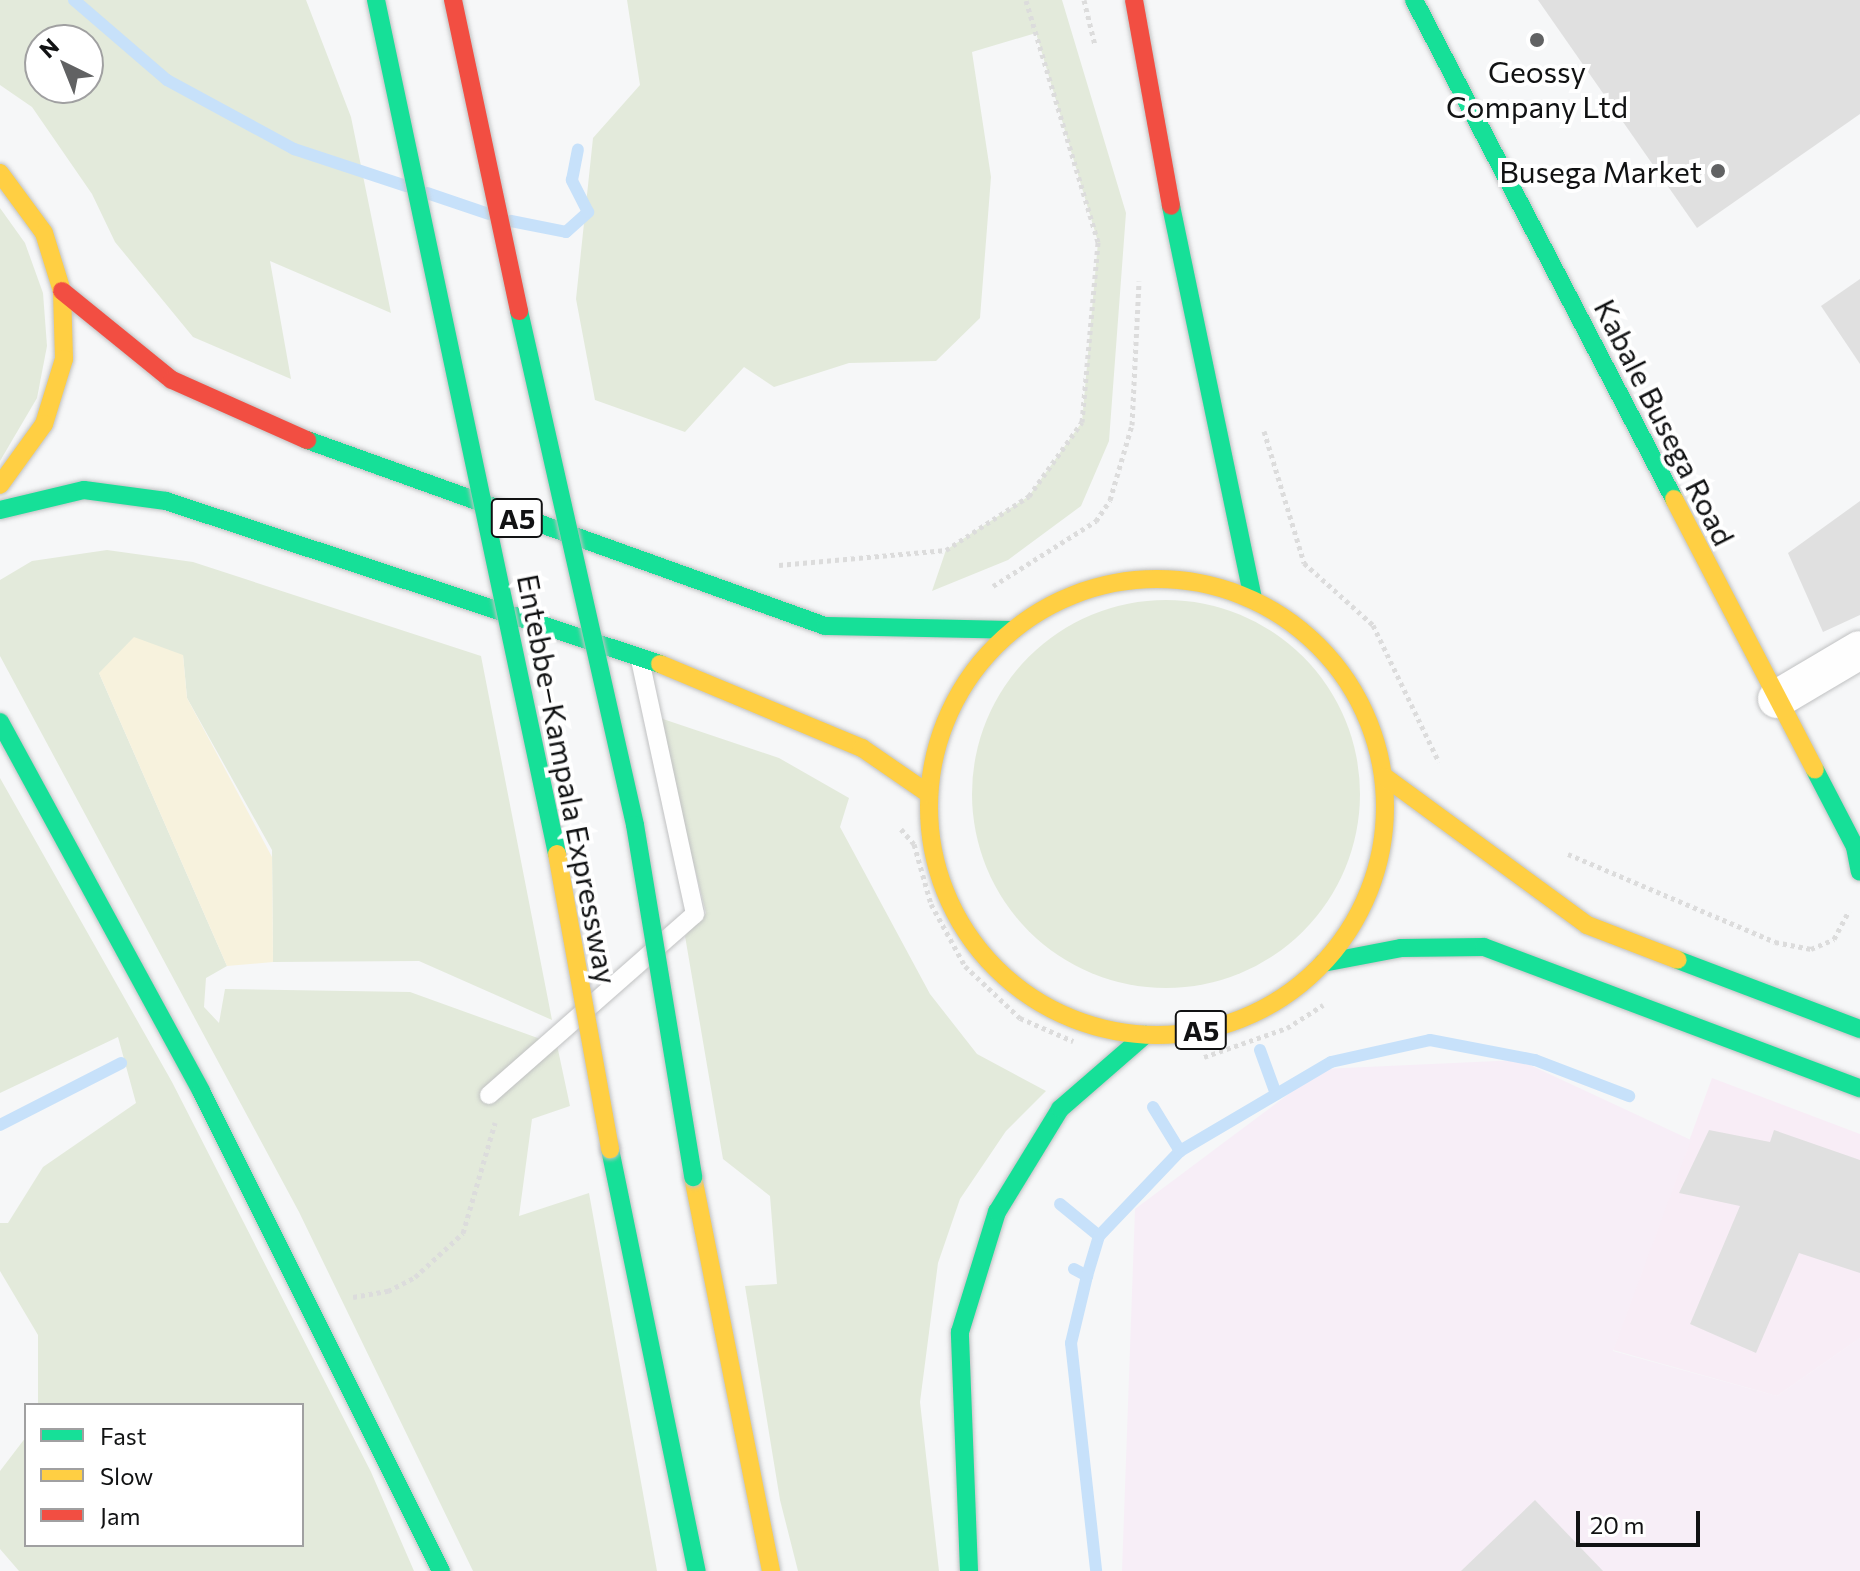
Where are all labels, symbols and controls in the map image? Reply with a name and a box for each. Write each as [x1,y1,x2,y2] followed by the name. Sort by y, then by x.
[24,24,104,104] north arrow
[1528,31,1546,49] marker: Geossy Company Ltd
[33,32,64,63] text: N
[1446,53,1628,124] place label: Geossy Company Ltd
[1499,153,1702,189] place label: Busega Market
[1709,162,1727,180] marker: Busega Market
[1587,293,1743,551] street label: Kabale Busega Road
[489,494,545,542] road number: A5
[511,571,625,987] street label: Entebbe–Kampala Expressway
[1173,1006,1229,1054] road number: A5
[24,1403,304,1547] legend
[100,1421,147,1450] text: Fast
[100,1461,153,1490] text: Slow
[1580,1495,1704,1545] scale bar
[100,1501,140,1530] text: Jam
[1590,1510,1644,1539] text: 20 m

